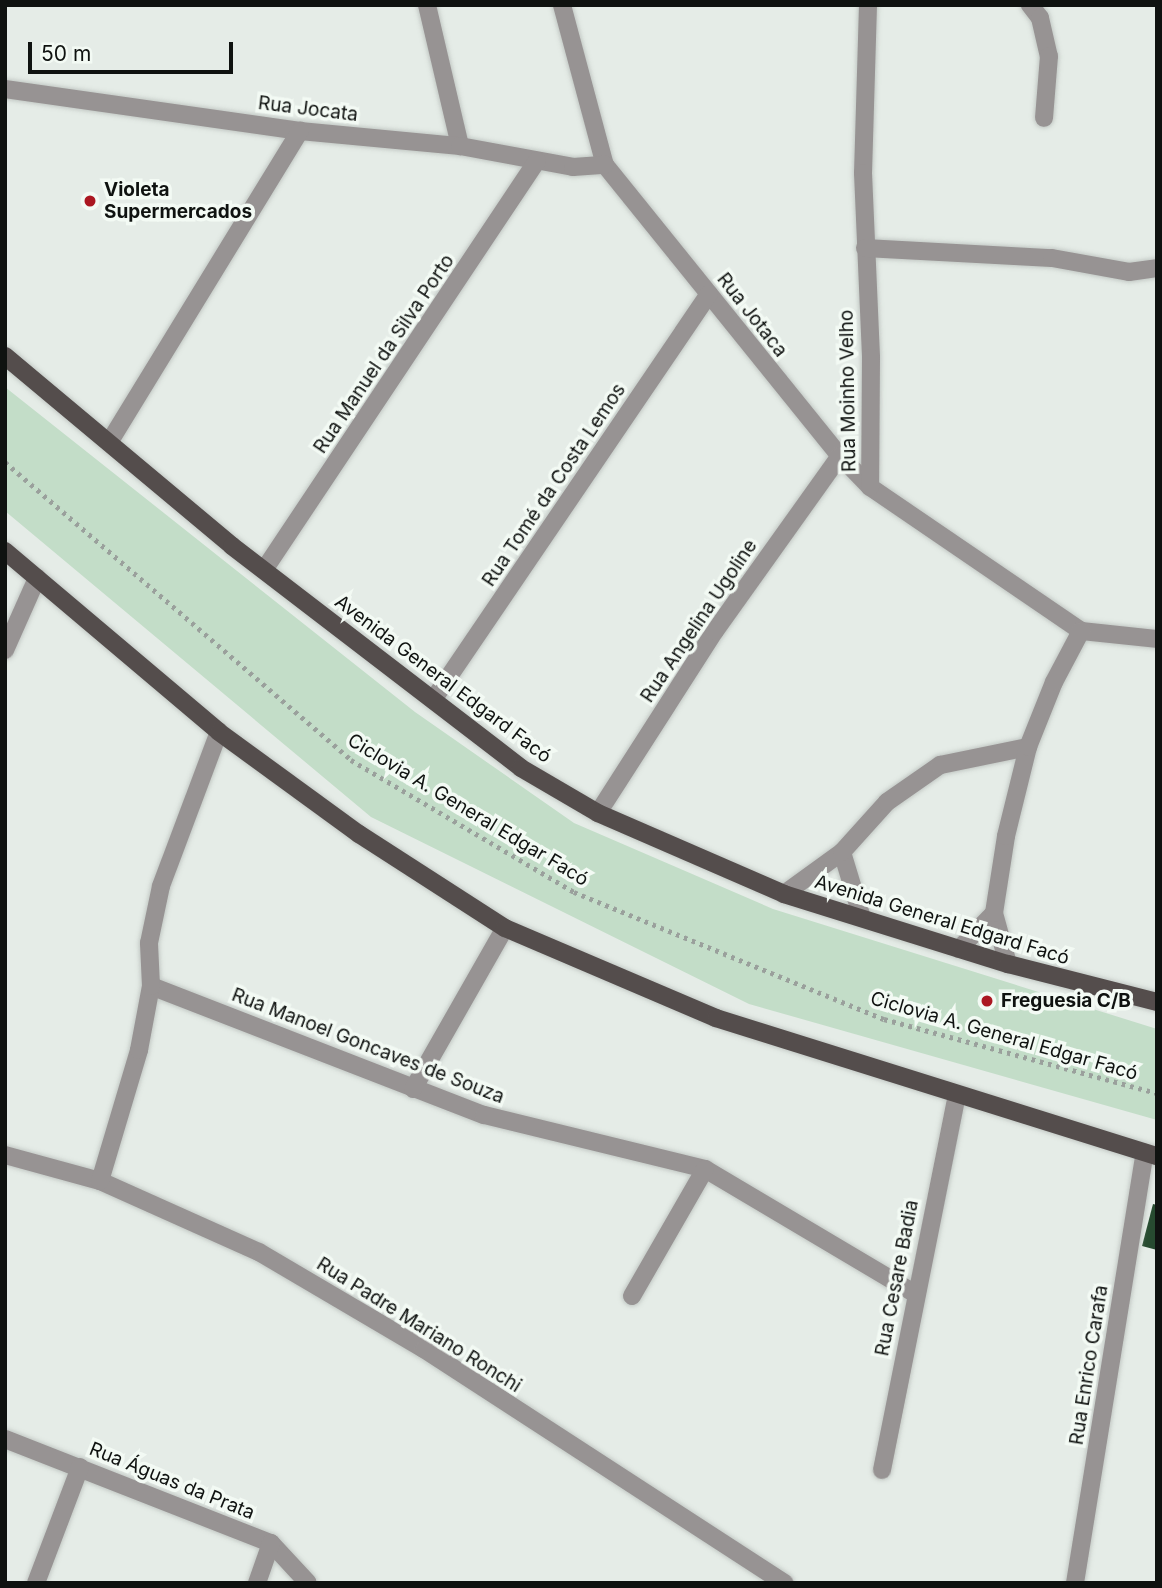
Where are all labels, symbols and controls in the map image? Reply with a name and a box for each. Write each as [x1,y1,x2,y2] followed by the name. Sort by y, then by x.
[32,28,236,72] scale bar
[41,41,91,66] text: 50 m
[257,92,359,126] street label: Rua Jocata
[104,179,252,223] place label: Violeta Supermercados
[82,193,98,209] marker: Violeta Supermercados
[309,250,459,458] street label: Rua Manuel da Silva Porto
[712,268,792,362] street label: Rua Jotaca
[835,310,861,472] street label: Rua Moinho Velho
[477,379,631,591] street label: Rua Tomé da Costa Lemos
[636,535,762,707] street label: Rua Angelina Ugoline
[330,590,556,768] street label: Avenida General Edgard Facó
[343,729,593,891] street label: Ciclovia A. General Edgar Facó
[812,870,1072,970] street label: Avenida General Edgard Facó
[229,983,507,1109] street label: Rua Manoel Goncaves de Souza
[868,987,1140,1085] street label: Ciclovia A. General Edgar Facó
[1001,990,1131,1012] place label: Freguesia C/B
[979,993,995,1009] marker: Freguesia C/B
[871,1198,923,1358] street label: Rua Cesare Badia
[312,1253,526,1397] street label: Rua Padre Mariano Ronchi
[1065,1283,1113,1447] street label: Rua Enrico Carafa
[86,1437,258,1525] street label: Rua Águas da Prata

